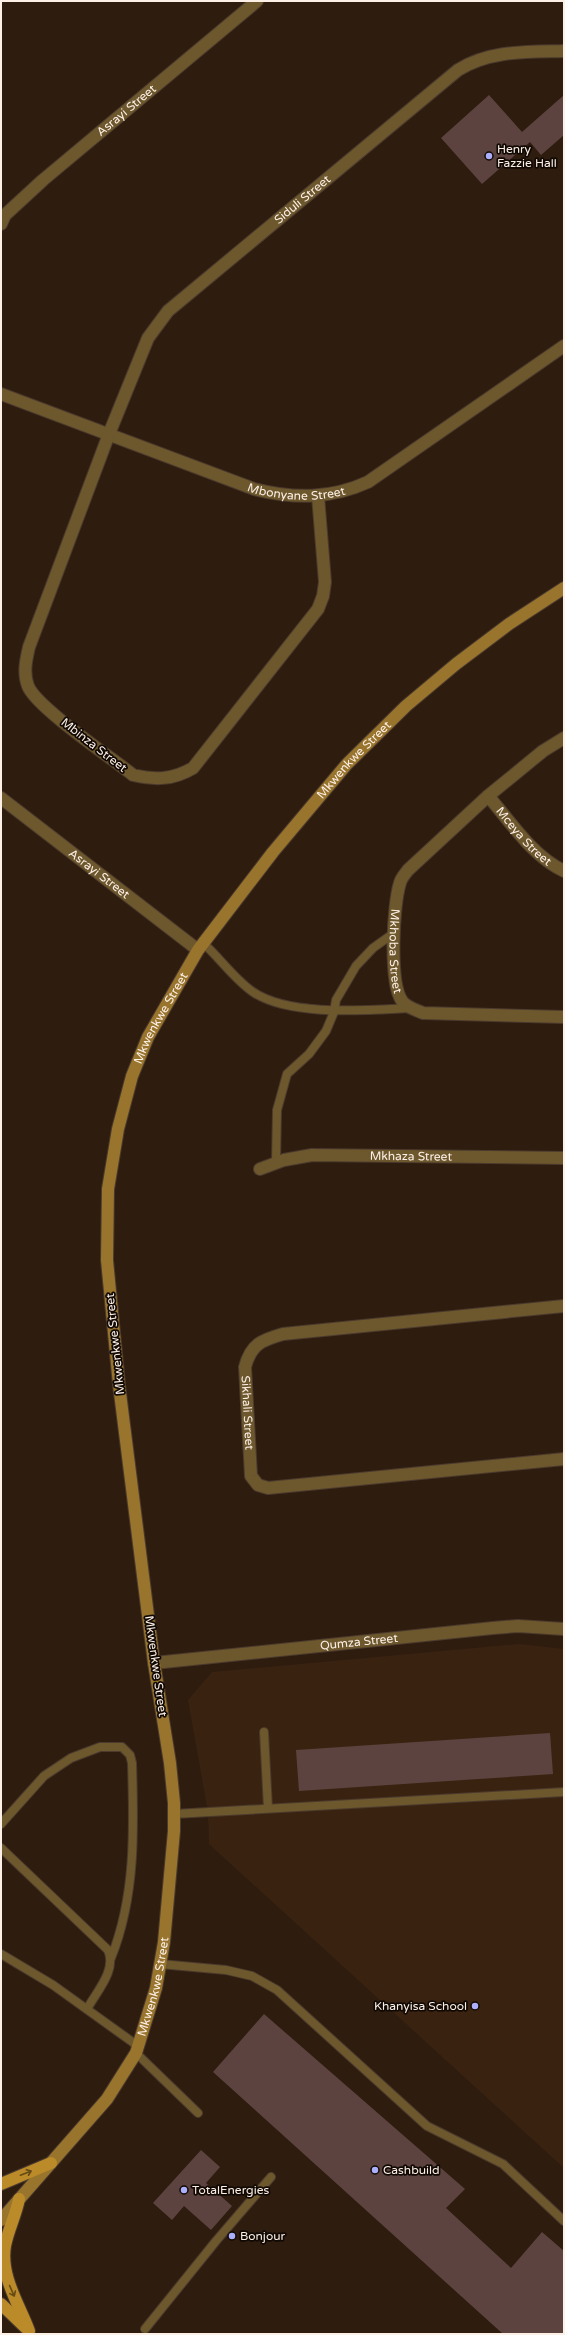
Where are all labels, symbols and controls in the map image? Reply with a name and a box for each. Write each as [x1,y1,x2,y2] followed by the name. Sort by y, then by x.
[94,81,159,139] street label: Asrayi Street
[497,142,557,170] place label: Henry Fazzie Hall
[484,151,494,161] marker: Henry Fazzie Hall
[271,172,333,227] street label: Siduli Street
[246,480,347,503] street label: Mbonyane Street
[58,715,130,775] street label: Mbinza Street
[314,718,394,801] street label: Mkwenkwe Street
[493,804,555,869] street label: Mceya Street
[66,846,133,902] street label: Asrayi Street
[386,908,405,995] street label: Mkhoba Street
[131,969,191,1066] street label: Mkwenkwe Street
[370,1149,453,1164] street label: Mkhaza Street
[103,1292,127,1395] street label: Mkwenkwe Street
[238,1375,257,1451] street label: Sikhali Street
[142,1615,170,1718] street label: Mkwenkwe Street
[319,1631,399,1653] street label: Qumza Street
[135,1936,171,2038] street label: Mkwenkwe Street
[374,1999,467,2013] place label: Khanyisa School
[470,2001,480,2011] marker: Khanyisa School
[383,2163,440,2177] place label: Cashbuild
[370,2165,380,2175] marker: Cashbuild
[19,2168,31,2176] one-way arrow
[192,2183,269,2197] place label: TotalEnergies
[179,2185,189,2195] marker: TotalEnergies
[240,2229,286,2243] place label: Bonjour
[227,2231,237,2241] marker: Bonjour
[8,2284,16,2296] one-way arrow

